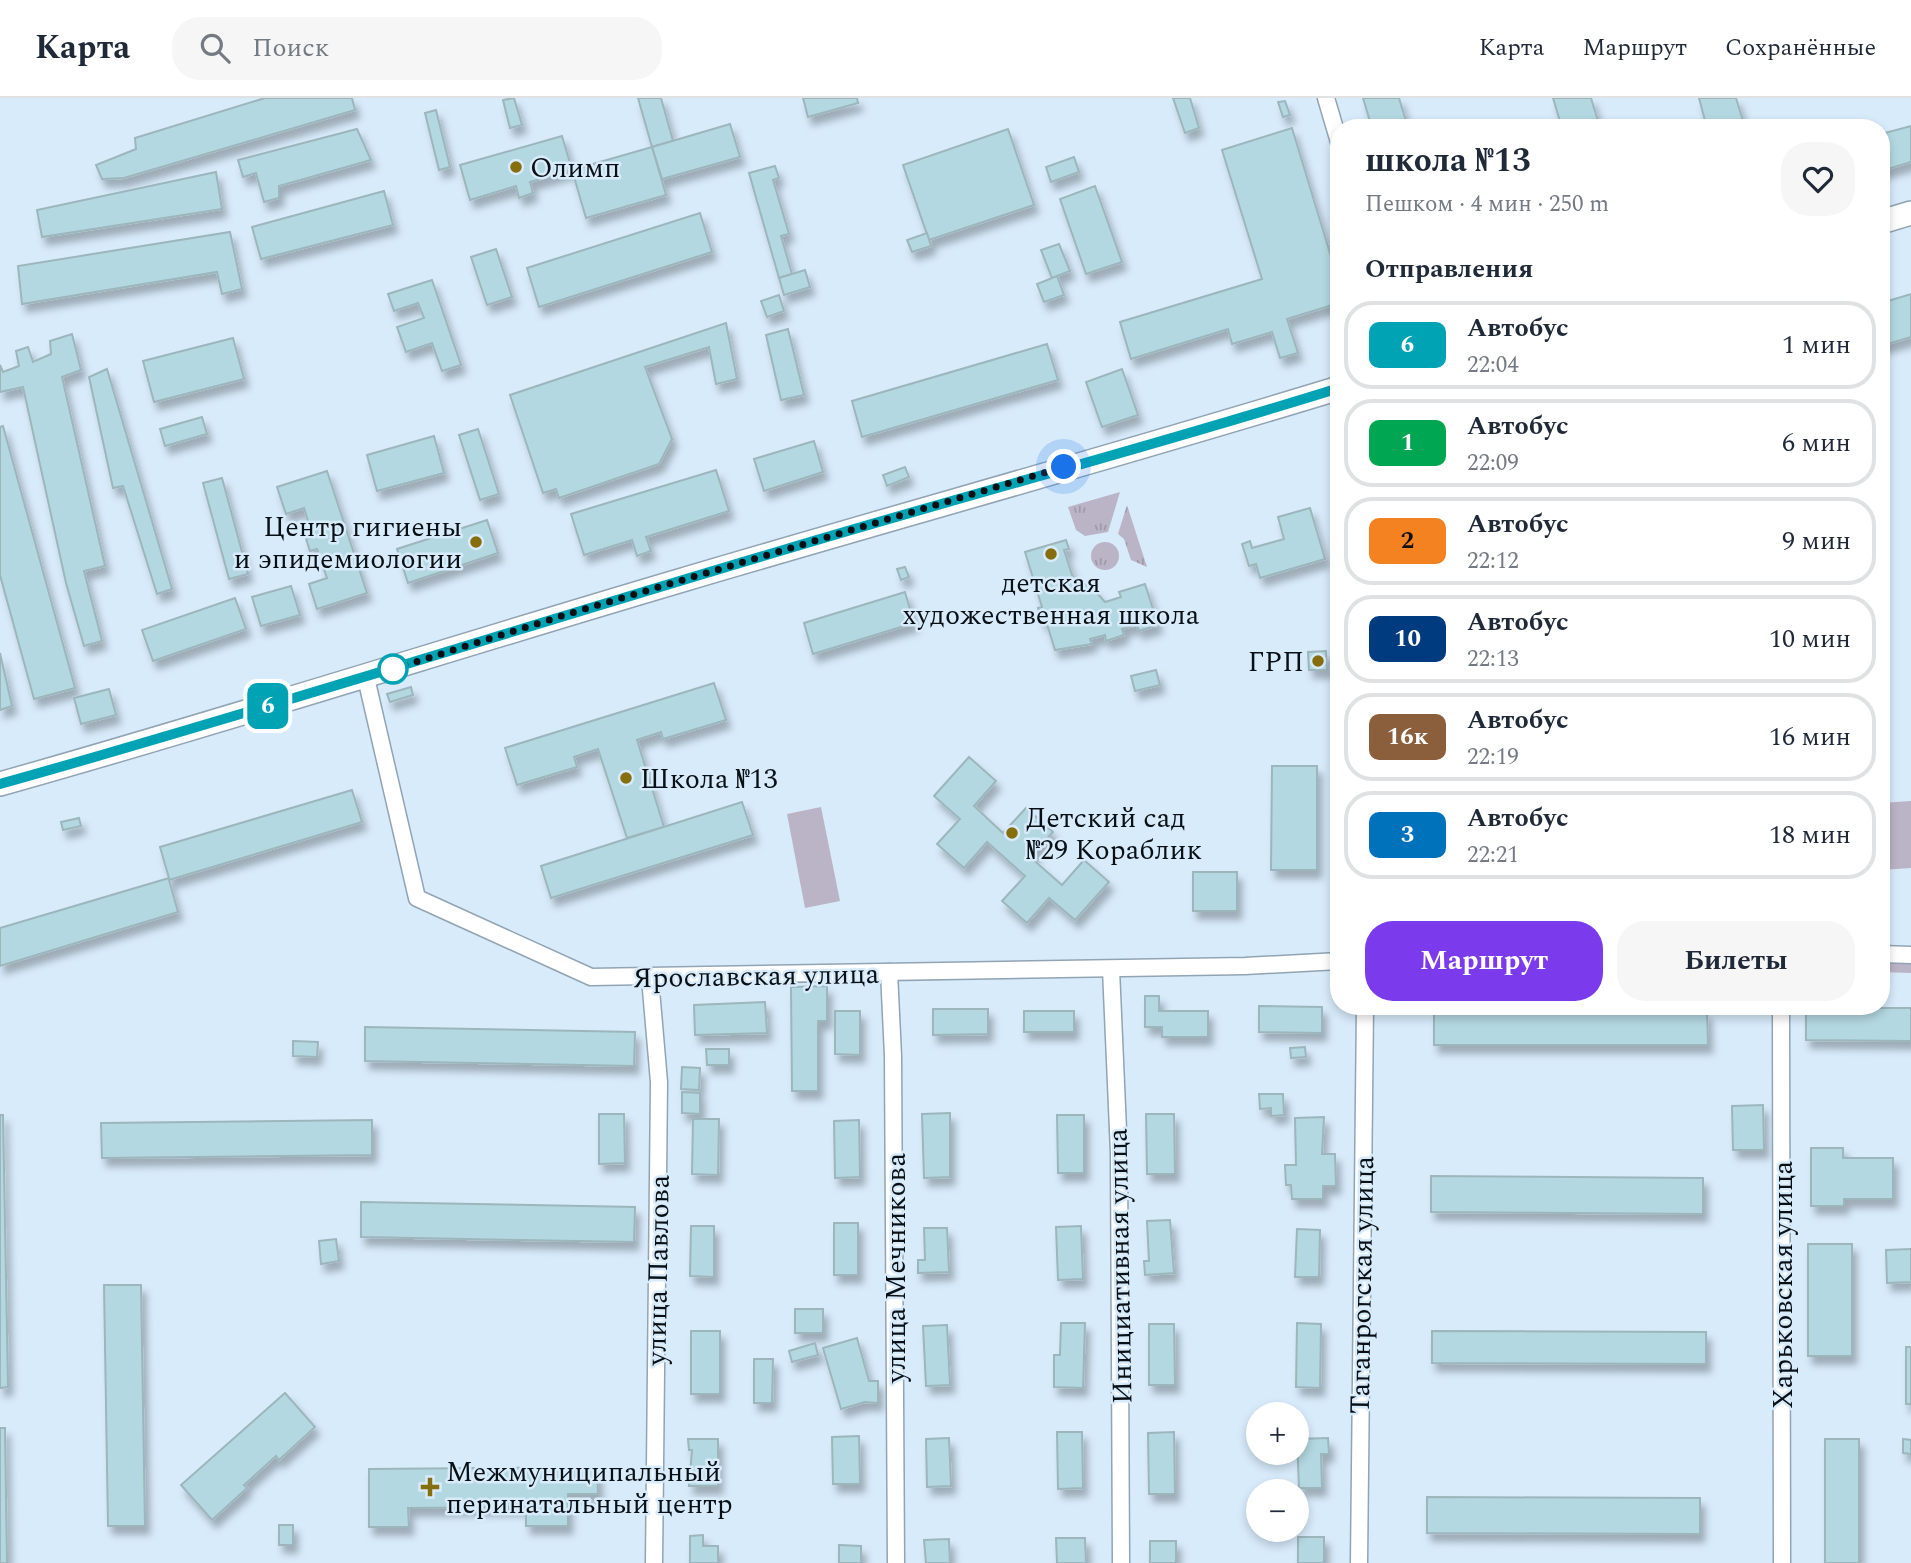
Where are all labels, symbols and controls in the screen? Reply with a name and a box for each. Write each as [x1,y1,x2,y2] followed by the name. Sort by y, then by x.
[172,17,662,80] search box
[35,23,130,73] text: Карта
[252,28,329,68] text: Поиск
[196,29,234,67] icon: search
[1479,30,1544,66] text: Карта
[1582,30,1687,66] text: Маршрут
[1725,30,1876,66] text: Сохранённые
[1365,136,1531,186] text: школа №13
[1781,142,1855,216] button: heart
[530,147,620,190] place label: Олимп
[508,159,524,175] marker: Олимп
[1365,187,1609,222] text: Пешком · 4 мин · 250 m
[1365,249,1533,289] text: Отправления
[1467,308,1569,348] text: Автобус
[1782,325,1851,365] text: 1 мин
[1401,327,1414,363] text: 6
[1467,348,1519,383] text: 22:04
[1467,406,1569,446] text: Автобус
[1782,423,1851,463] text: 6 мин
[1401,425,1414,461] text: 1
[1467,446,1519,481] text: 22:09
[1046,449,1081,484] your location
[1467,504,1569,544] text: Автобус
[234,506,462,581] place label: Центр гигиены и эпидемиологии
[1782,521,1851,561] text: 9 мин
[1401,523,1414,559] text: 2
[468,534,484,550] marker: Центр гигиены и эпидемиологии
[1467,544,1519,579] text: 22:12
[1043,546,1059,562] marker: детская художественная школа
[903,562,1200,637] place label: детская художественная школа
[1467,602,1569,642] text: Автобус
[1769,619,1851,659] text: 10 мин
[1394,621,1421,657] text: 10
[1248,641,1304,684] place label: ГРП
[1467,642,1519,677] text: 22:13
[1310,653,1326,669] marker: ГРП
[378,654,408,684] unlabelled marker
[245,683,291,729] line badge: 6
[261,688,275,724] text: 6
[1467,700,1569,740] text: Автобус
[1769,717,1851,757] text: 16 мин
[1387,719,1428,755] text: 16к
[1467,740,1519,775] text: 22:19
[640,758,778,801] place label: Школа №13
[618,770,634,786] marker: Школа №13
[1026,797,1202,872] place label: Детский сад №29 Кораблик
[1467,798,1569,838] text: Автобус
[1769,815,1851,855] text: 18 мин
[1401,817,1414,853] text: 3
[1004,825,1020,841] marker: Детский сад №29 Кораблик
[1467,838,1519,873] text: 22:21
[1365,921,1603,1001] button: Маршрут
[1617,921,1855,1001] button: Билеты
[632,953,880,1000] street label: Ярославская улица
[1097,1127,1144,1404] street label: Инициативная улица
[875,1153,918,1384] street label: улица Мечникова
[1339,1155,1386,1414] street label: Таганрогская улица
[1762,1161,1805,1409] street label: Харьковская улица
[635,1174,682,1367] street label: улица Павлова
[1246,1402,1309,1542] map controls
[1246,1402,1309,1465] button: +
[446,1451,733,1526] place label: Межмуниципальный перинатальный центр
[420,1477,440,1497] marker: Межмуниципальный перинатальный центр
[1246,1479,1309,1542] button: −

